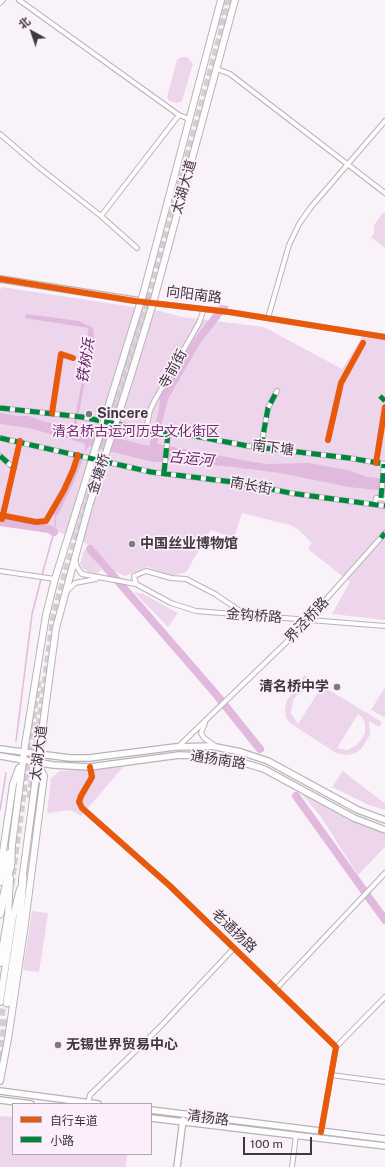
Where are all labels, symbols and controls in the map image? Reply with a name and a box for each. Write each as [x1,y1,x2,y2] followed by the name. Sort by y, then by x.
[12,12,52,52] north arrow
[16,15,32,31] text: 北
[168,158,200,216] street label: 太湖大道
[165,283,223,307] street label: 向阳南路
[74,337,98,385] water label: 铁树浜
[155,347,191,391] street label: 寺前街
[97,406,148,422] place label: Sincere
[84,409,94,419] marker: Sincere
[52,424,220,440] park label: 清名桥古运河历史文化街区
[251,437,295,459] street label: 南下塘
[168,448,214,470] water label: 古运河
[85,451,113,497] street label: 金塘桥
[229,474,273,498] street label: 南长街
[140,536,238,552] place label: 中国丝业博物馆
[127,539,137,549] marker: 中国丝业博物馆
[282,594,332,646] street label: 界泾桥路
[225,606,283,626] street label: 金钩桥路
[259,679,329,695] place label: 清名桥中学
[332,682,342,692] marker: 清名桥中学
[27,724,51,782] street label: 太湖大道
[189,747,247,773] street label: 通扬南路
[208,906,260,956] street label: 老通扬路
[66,1037,178,1053] place label: 无锡世界贸易中心
[53,1040,63,1050] marker: 无锡世界贸易中心
[12,1103,152,1155] legend
[186,1107,230,1129] street label: 清扬路
[50,1114,98,1128] text: 自行车道
[245,1129,314,1155] scale bar
[50,1134,74,1148] text: 小路
[250,1137,283,1151] text: 100 m

